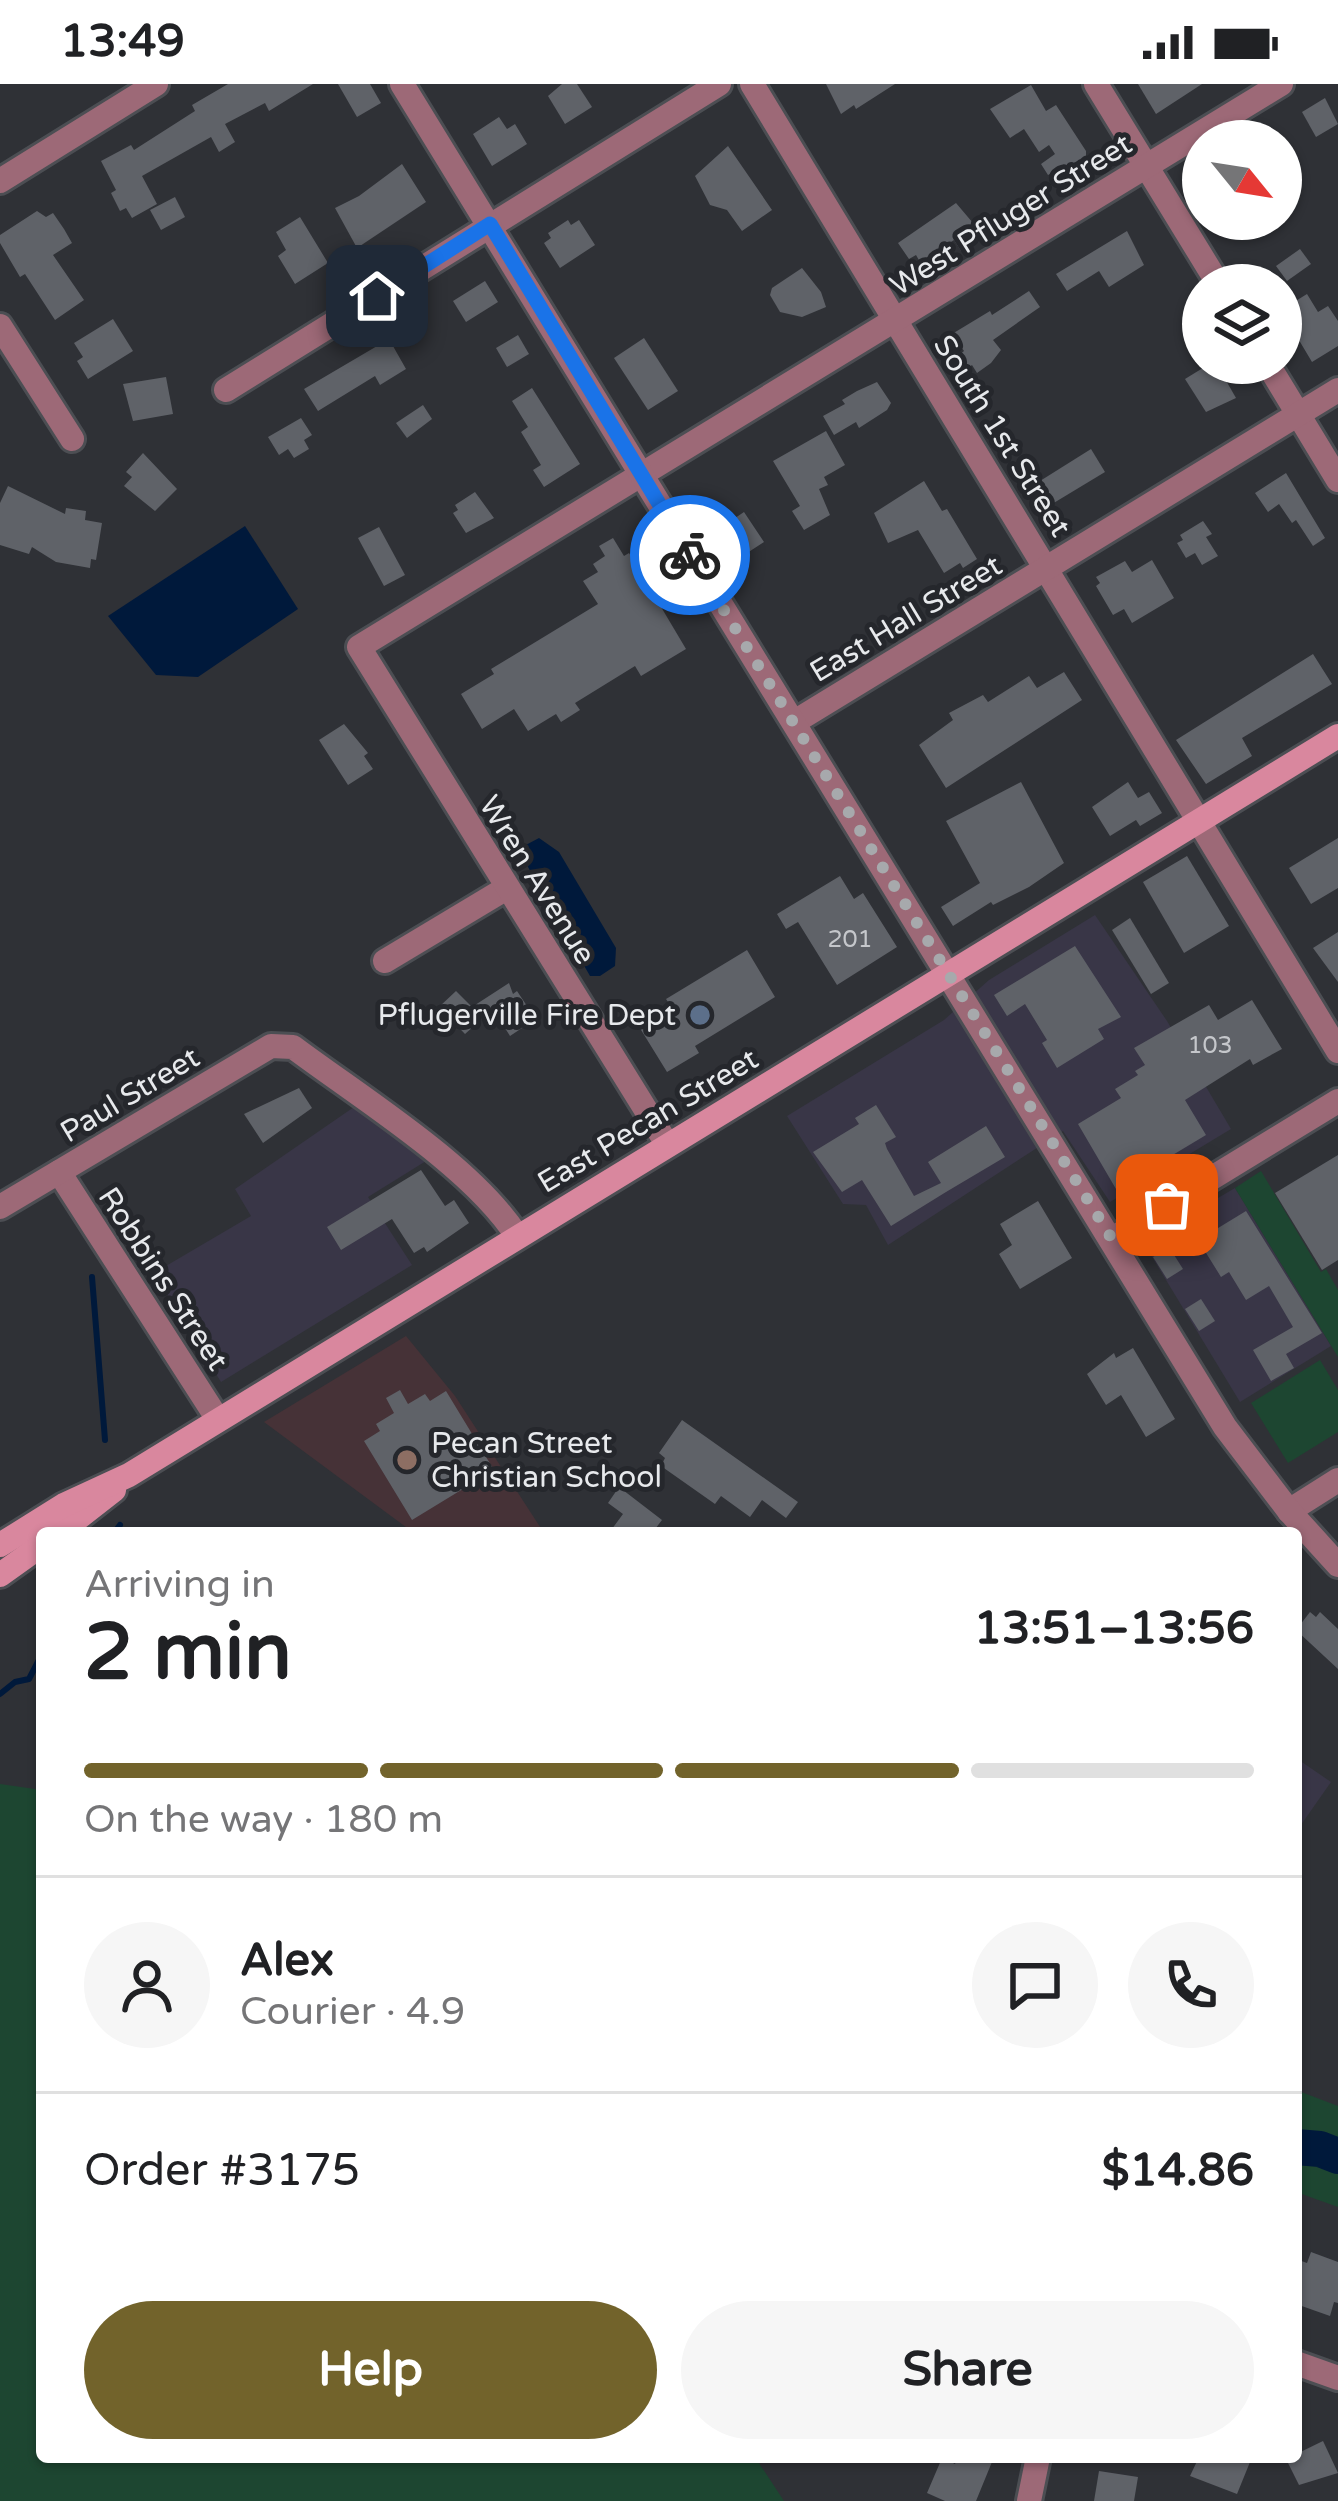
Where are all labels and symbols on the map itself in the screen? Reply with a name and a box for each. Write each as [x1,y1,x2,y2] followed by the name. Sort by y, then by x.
[1182,120,1302,240] north arrow
[883,126,1139,304] street label: West Pfluger Street
[326,245,428,347] pin
[925,328,1079,544] street label: South 1st Street
[630,495,750,615] courier
[803,547,1009,691] street label: East Hall Street
[470,789,604,971] street label: Wren Avenue
[827,925,873,954] house number: 201
[378,997,676,1034] place label: Pflugerville Fire Dept
[687,1002,713,1028] marker: Pflugerville Fire Dept
[1187,1031,1233,1060] house number: 103
[54,1039,206,1151] street label: Paul Street
[531,1041,765,1201] street label: East Pecan Street
[1116,1154,1218,1256] pin
[90,1180,236,1378] street label: Robbins Street
[431,1425,662,1496] place label: Pecan Street Christian School
[394,1447,420,1473] marker: Pecan Street Christian School

